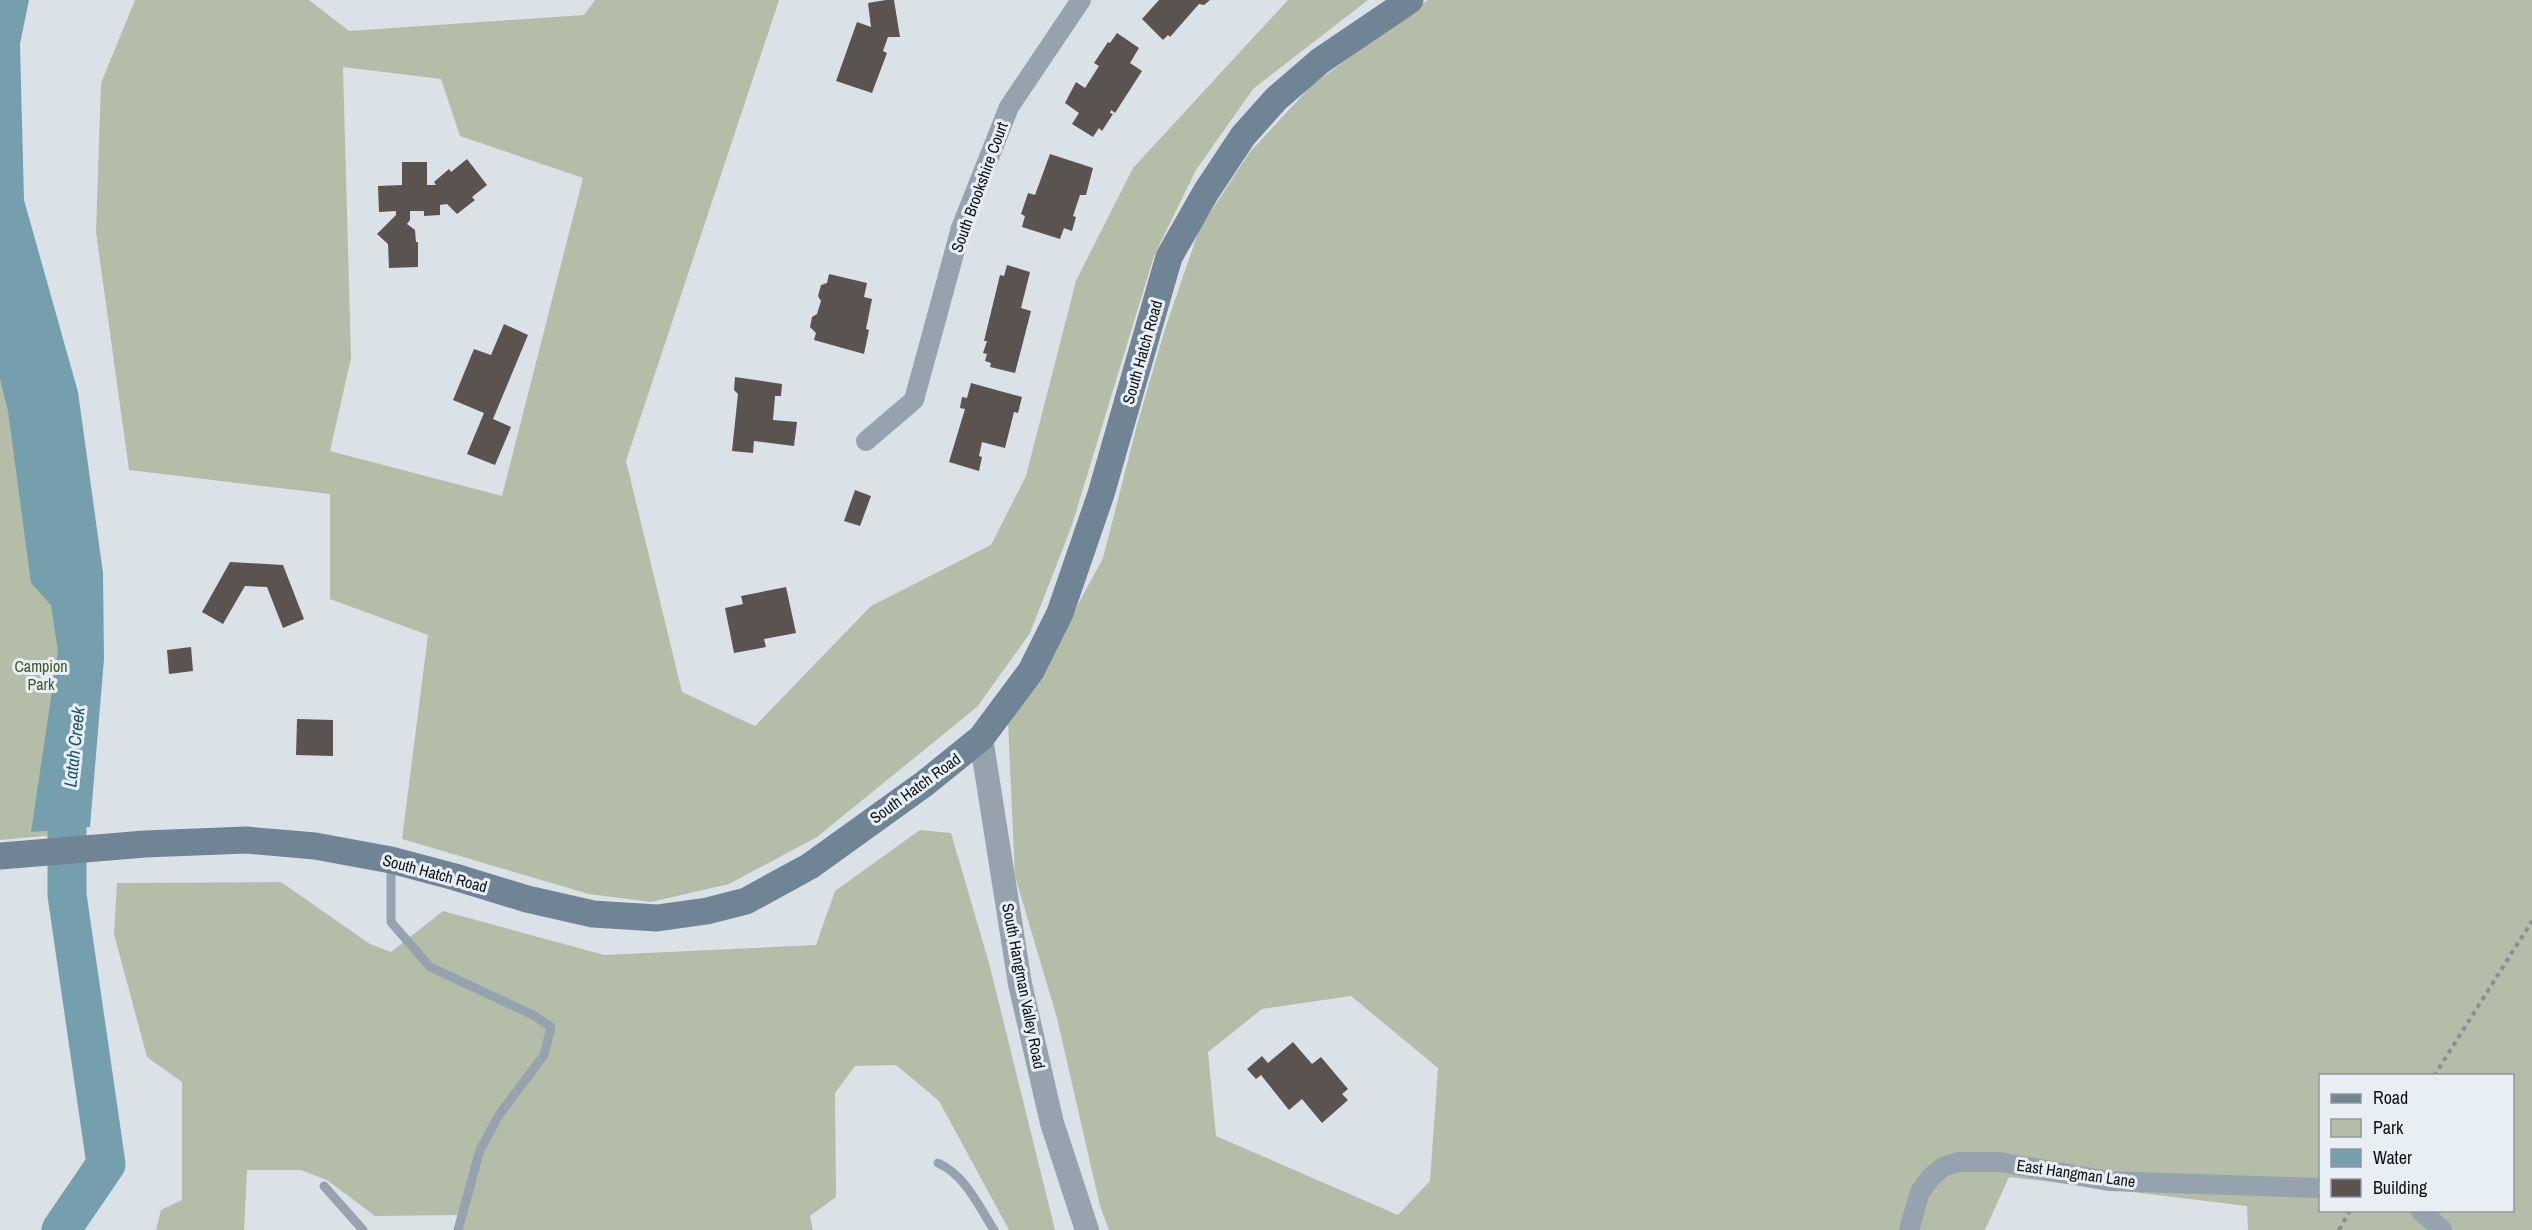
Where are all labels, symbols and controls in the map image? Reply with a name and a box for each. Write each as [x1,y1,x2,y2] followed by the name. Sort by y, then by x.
[945,118,1013,255] street label: South Brookshire Court
[1117,297,1167,407] street label: South Hatch Road
[14,655,68,695] park label: Campion Park
[57,705,91,788] water label: Latah Creek
[865,748,965,828] street label: South Hatch Road
[380,848,490,898] street label: South Hatch Road
[997,901,1051,1071] street label: South Hangman Valley Road
[2319,1074,2514,1212] legend
[2373,1085,2408,1110] text: Road
[2373,1115,2404,1140] text: Park
[2373,1145,2412,1170] text: Water
[2015,1154,2137,1192] street label: East Hangman Lane
[2373,1175,2428,1200] text: Building

